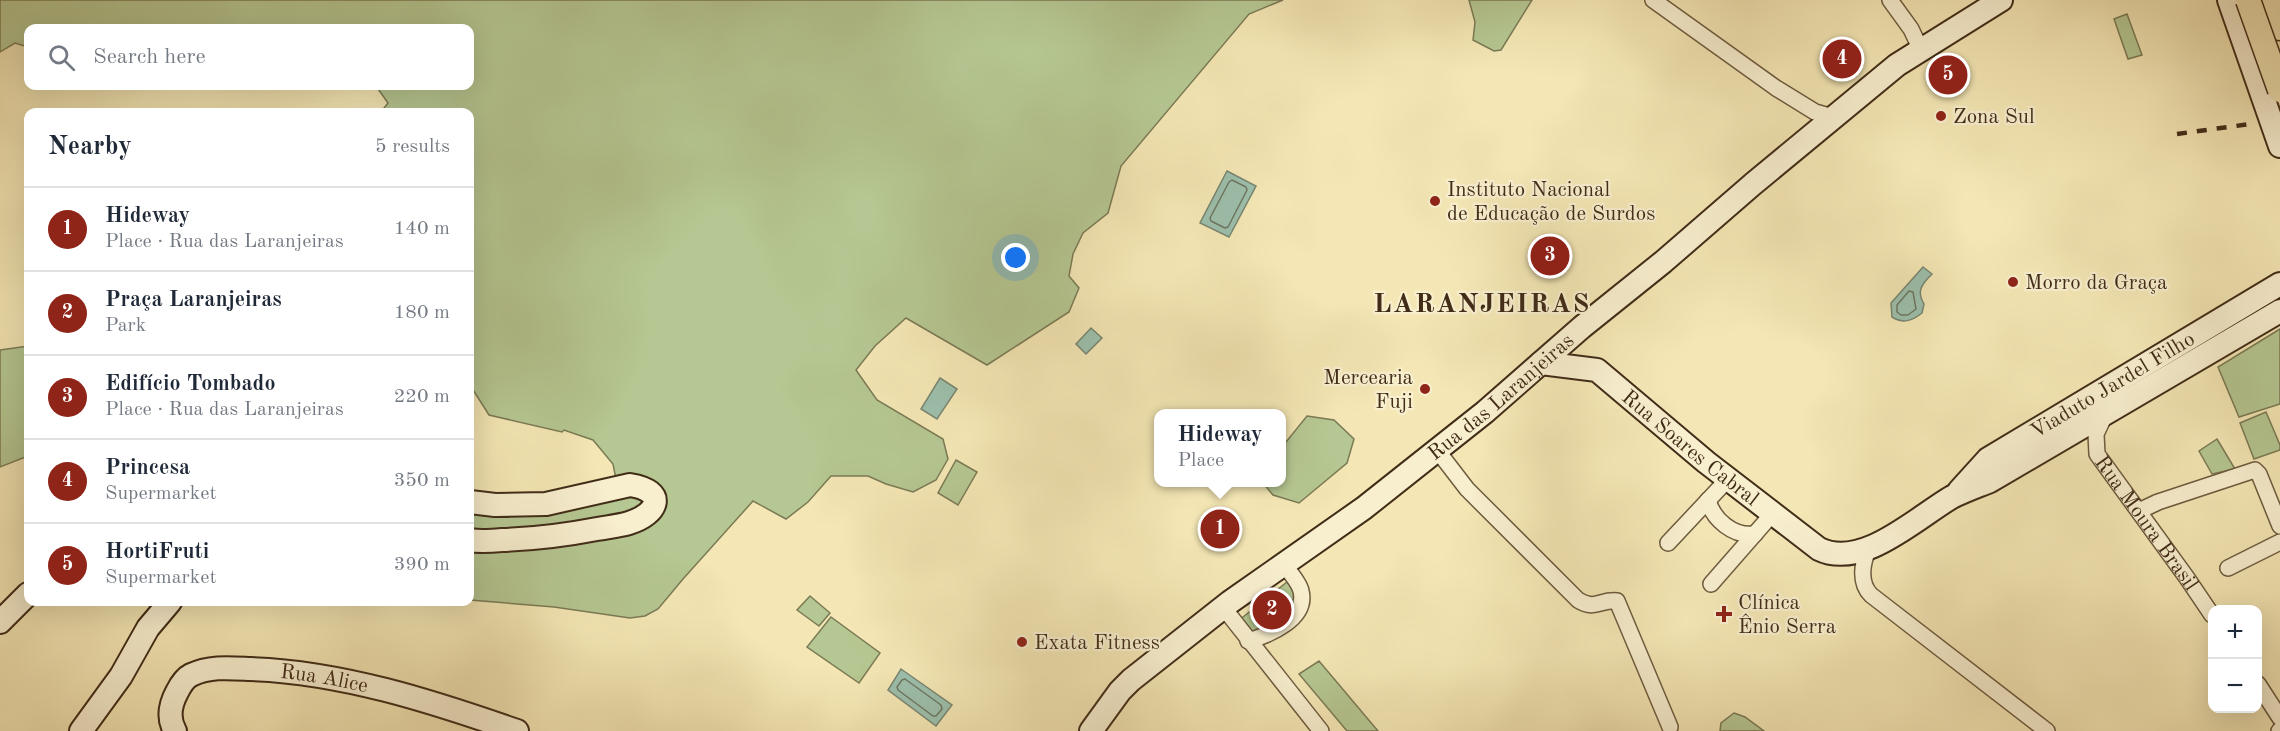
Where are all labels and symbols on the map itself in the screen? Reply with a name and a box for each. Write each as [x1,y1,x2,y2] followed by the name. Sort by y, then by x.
[1822,36,1862,82] pin: 4
[1928,52,1968,98] pin: 5
[1953,107,2035,128] place label: Zona Sul
[1934,109,1948,123] marker: Zona Sul
[1447,180,1655,225] place label: Instituto Nacional de Educação de Surdos
[1428,194,1442,208] marker: Instituto Nacional de Educação de Surdos
[1530,234,1570,278] pin: 3
[1001,243,1030,272] your location
[2025,273,2167,294] place label: Morro da Graça
[2006,275,2020,289] marker: Morro da Graça
[1373,291,1591,318] district label: LARANJEIRAS
[2027,329,2199,443] street label: Viaduto Jardel Filho
[1425,330,1579,465] street label: Rua das Laranjeiras
[1323,368,1413,413] place label: Mercearia Fuji
[1418,382,1432,396] marker: Mercearia Fuji
[1617,387,1762,511] street label: Rua Soares Cabral
[2090,452,2201,595] street label: Rua Moura Brasil
[1200,506,1240,552] pin: 1
[1252,588,1292,632] pin: 2
[1738,593,1836,638] place label: Clínica Ênio Serra
[1715,605,1733,623] marker: Clínica Ênio Serra
[1034,633,1160,654] place label: Exata Fitness
[1015,635,1029,649] marker: Exata Fitness
[279,662,370,697] street label: Rua Alice

